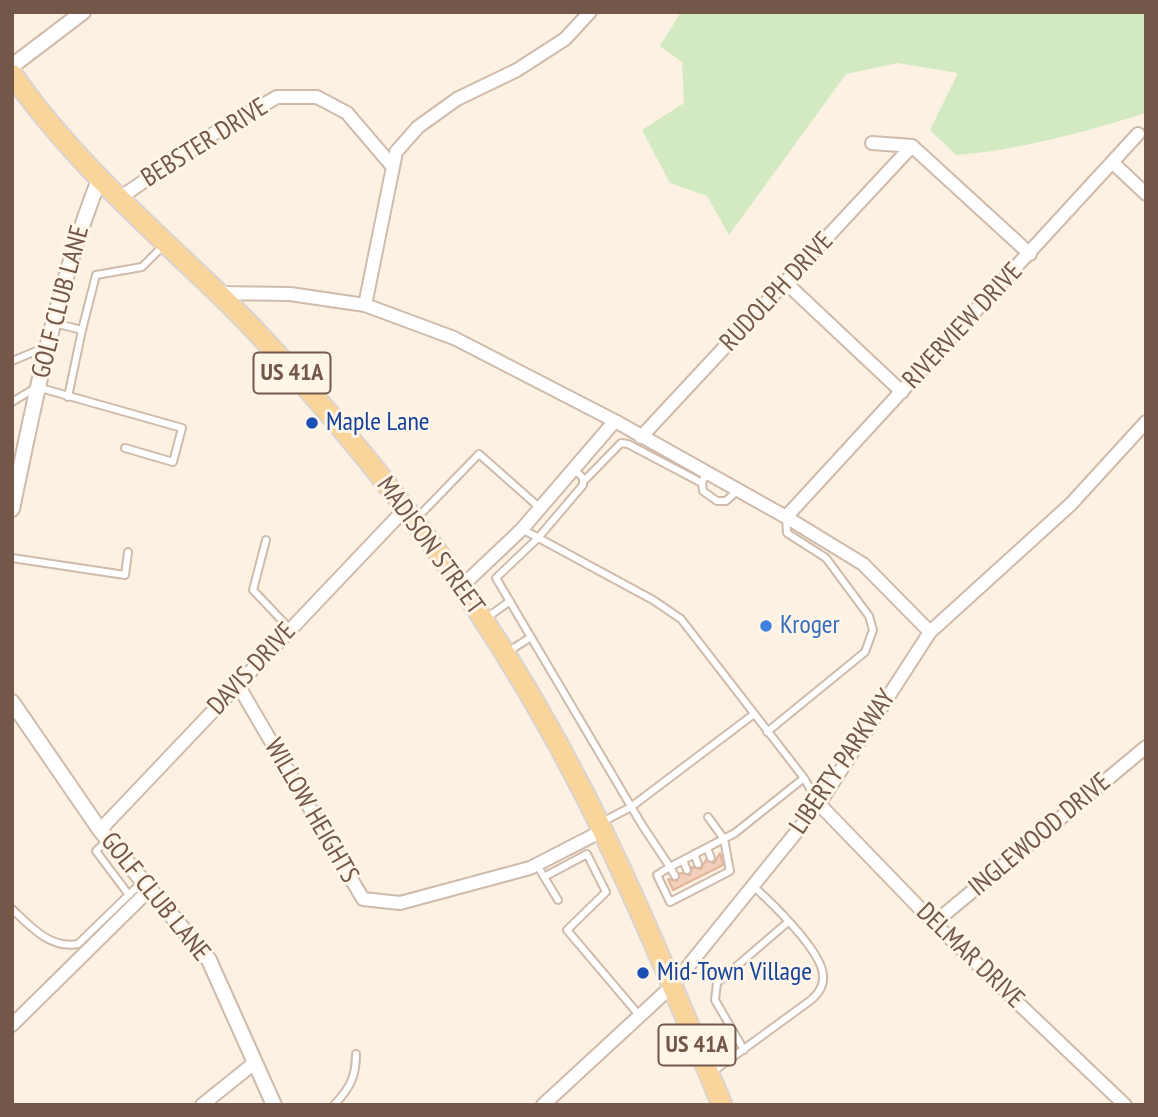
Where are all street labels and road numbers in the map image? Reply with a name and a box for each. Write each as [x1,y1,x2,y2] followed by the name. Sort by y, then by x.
[136,92,274,194] street label: BEBSTER DRIVE
[26,222,96,382] street label: GOLF CLUB LANE
[714,226,840,358] street label: RUDOLPH DRIVE
[897,257,1029,395] street label: RIVERVIEW DRIVE
[254,352,330,394] road number: US 41A
[370,471,490,621] street label: MADISON STREET
[202,616,302,722] street label: DAVIS DRIVE
[783,684,903,840] street label: LIBERTY PARKWAY
[257,733,365,889] street label: WILLOW HEIGHTS
[963,767,1117,903] street label: INGLEWOOD DRIVE
[94,826,216,968] street label: GOLF CLUB LANE
[910,897,1030,1015] street label: DELMAR DRIVE
[658,1024,736,1065] road number: US 41A

